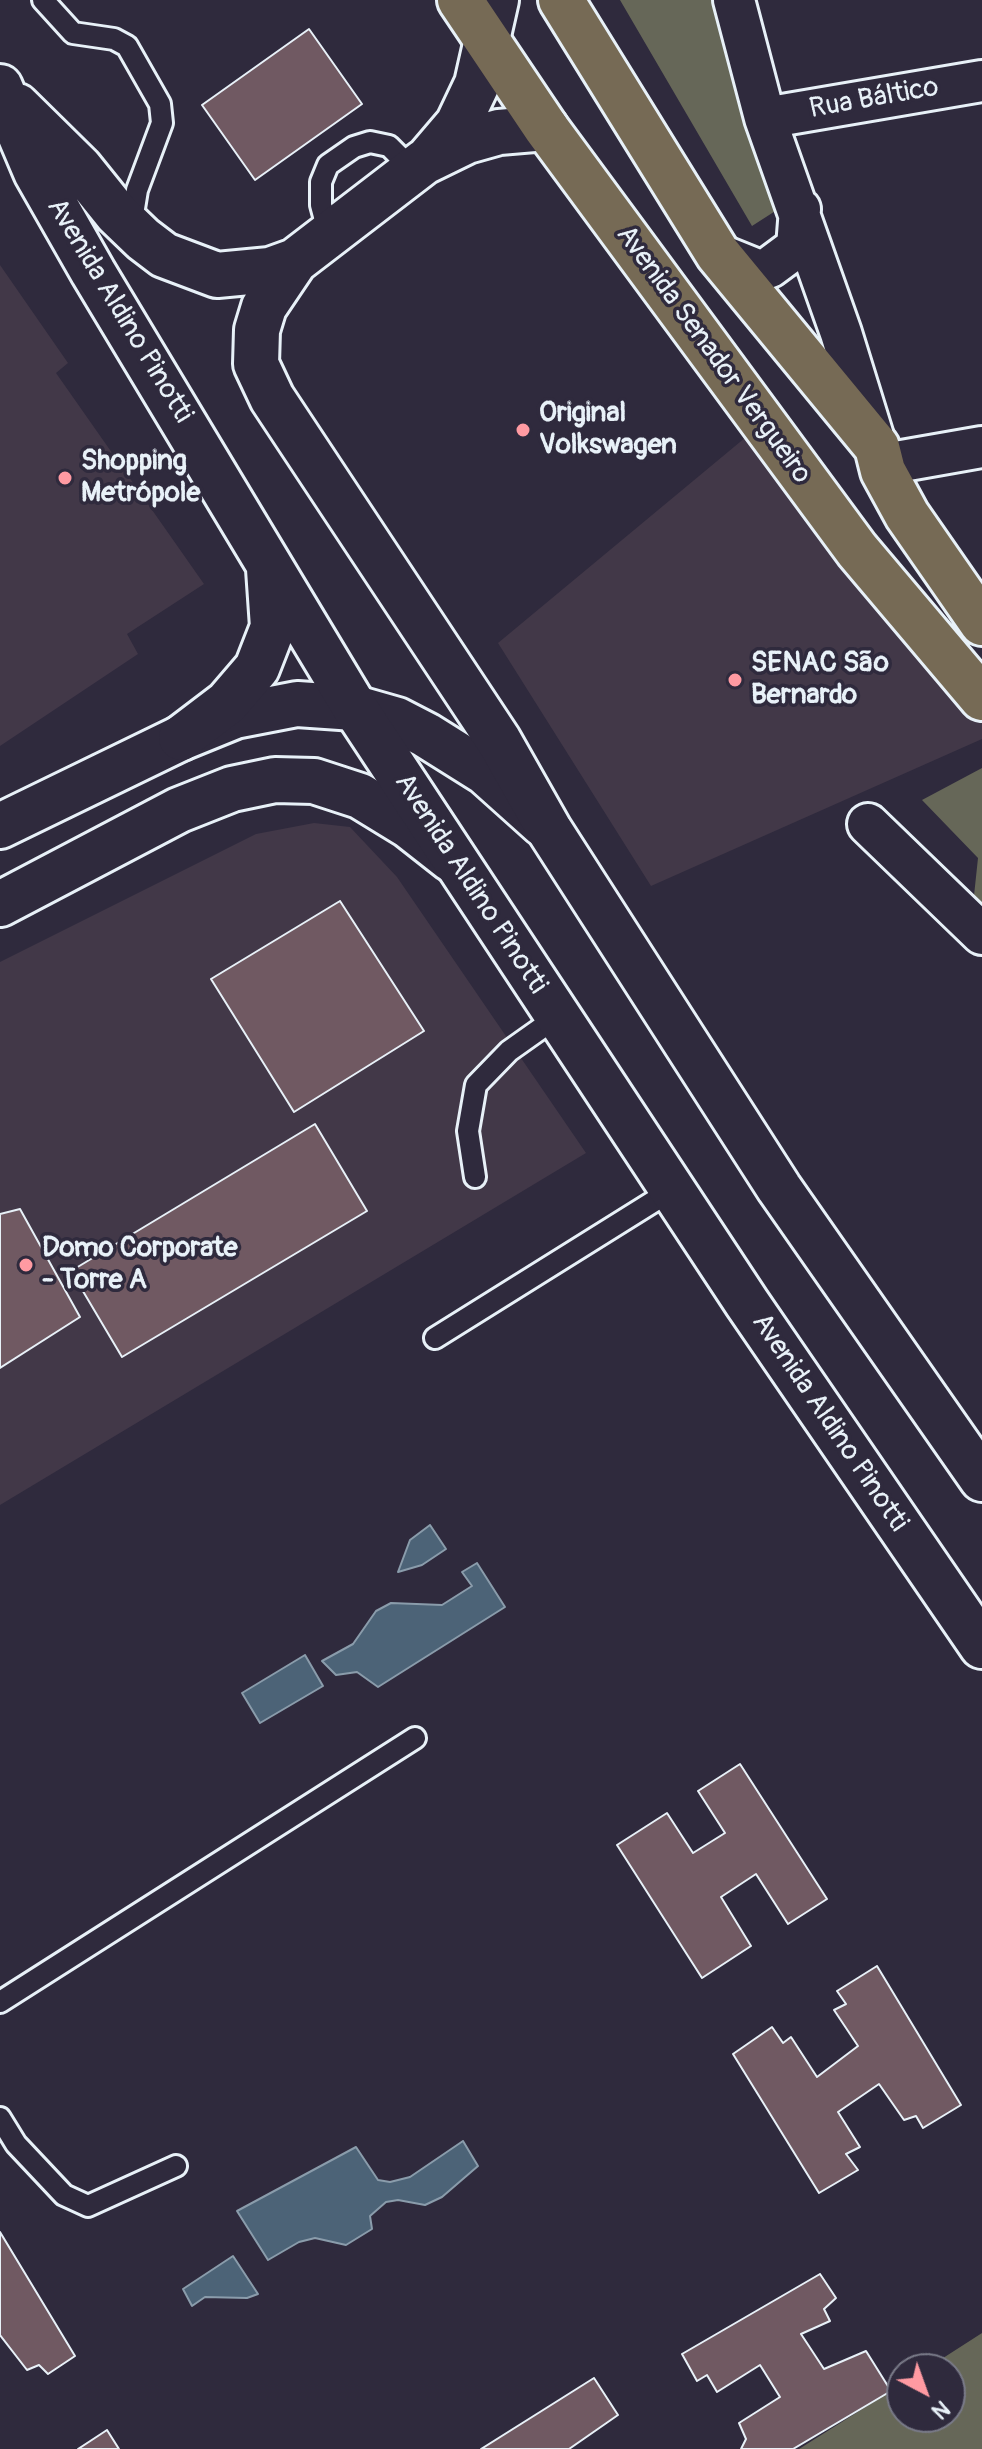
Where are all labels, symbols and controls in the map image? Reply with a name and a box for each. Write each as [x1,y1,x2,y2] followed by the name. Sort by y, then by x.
[807,71,941,127] street label: Rua Báltico
[39,193,199,429] street label: Avenida Aldino Pinotti
[608,219,818,491] street label: Avenida Senador Vergueiro
[539,397,677,463] place label: Original Volkswagen
[514,421,532,439] marker: Original Volkswagen
[81,445,200,511] place label: Shopping Metrópole
[56,469,74,487] marker: Shopping Metrópole
[751,647,889,713] place label: SENAC São Bernardo
[726,671,744,689] marker: SENAC São Bernardo
[386,768,554,1000] street label: Avenida Aldino Pinotti
[42,1232,238,1298] place label: Domo Corporate - Torre A
[17,1256,35,1274] marker: Domo Corporate - Torre A
[744,1308,914,1538] street label: Avenida Aldino Pinotti
[886,2353,966,2433] north arrow
[926,2394,955,2425] text: N

